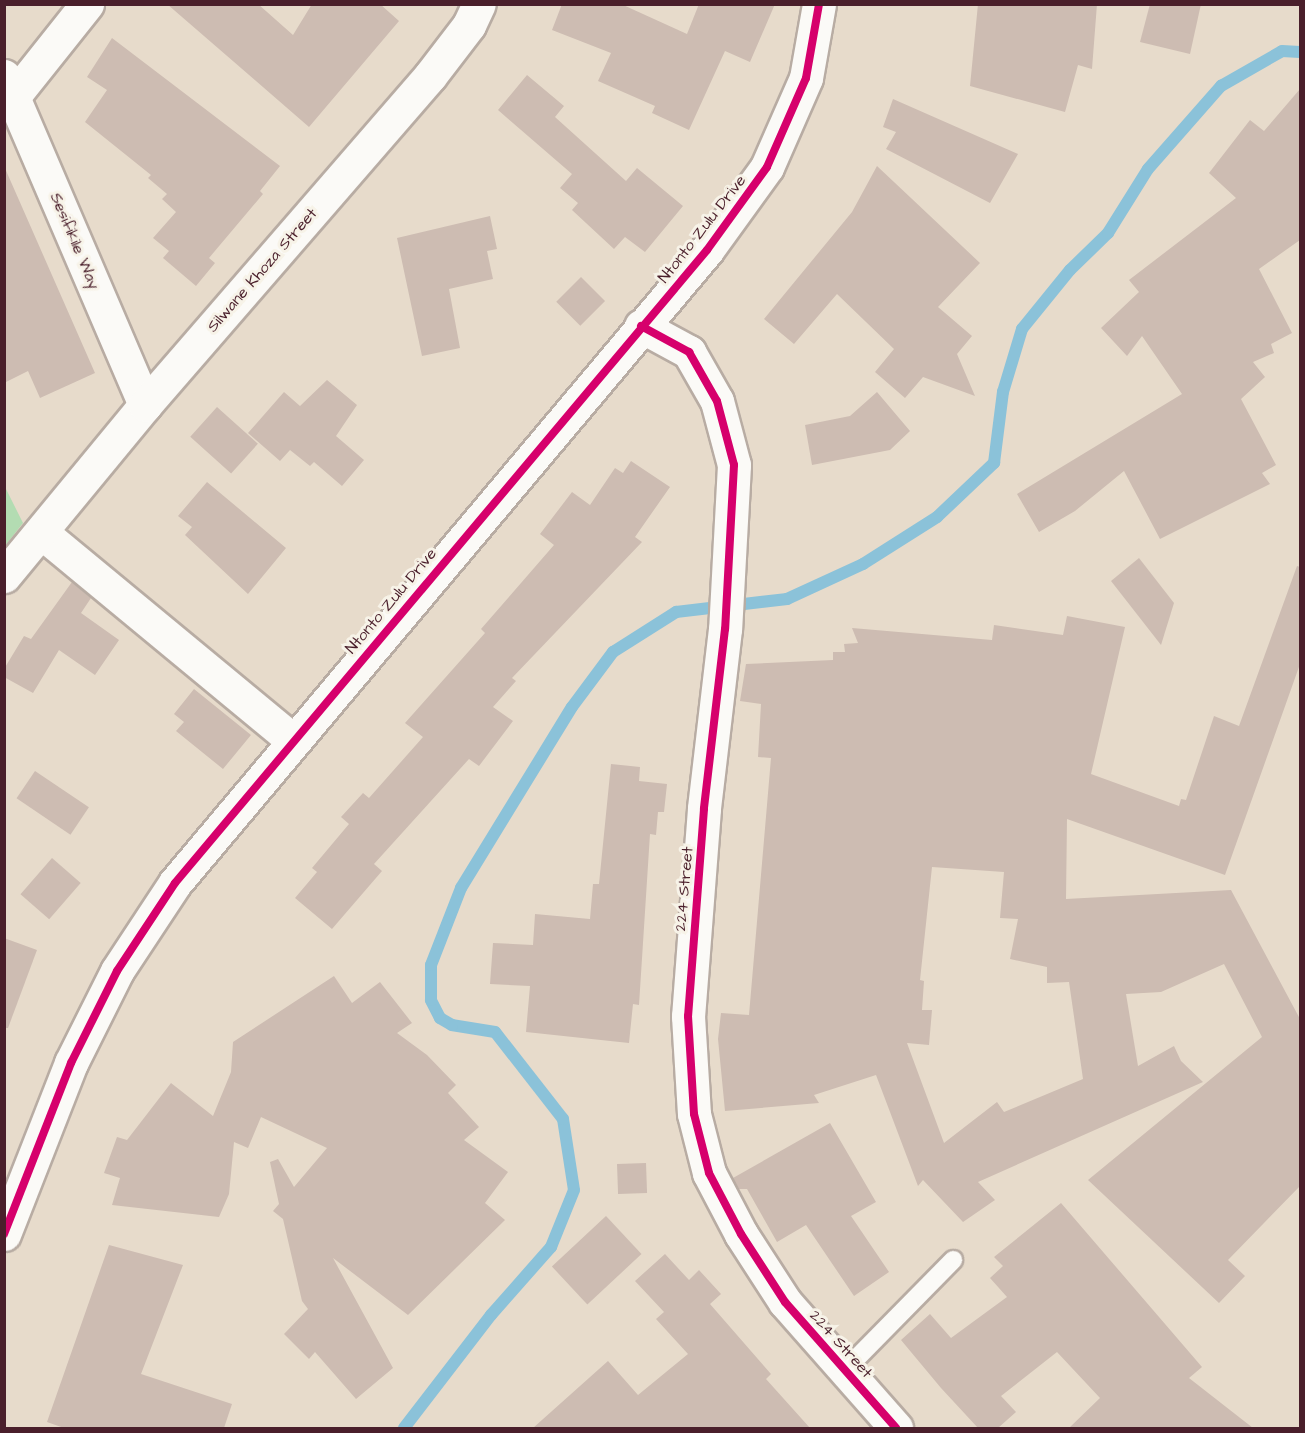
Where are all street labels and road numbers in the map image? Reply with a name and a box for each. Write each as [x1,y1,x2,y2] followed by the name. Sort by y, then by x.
[654,171,750,287] street label: Ntonto Zulu Drive
[46,190,104,292] street label: Sesifikile Way
[203,204,321,336] street label: Silwane Khoza Street
[341,544,441,658] street label: Ntonto Zulu Drive
[671,846,697,932] street label: 224 Street
[805,1306,877,1382] street label: 224 Street

